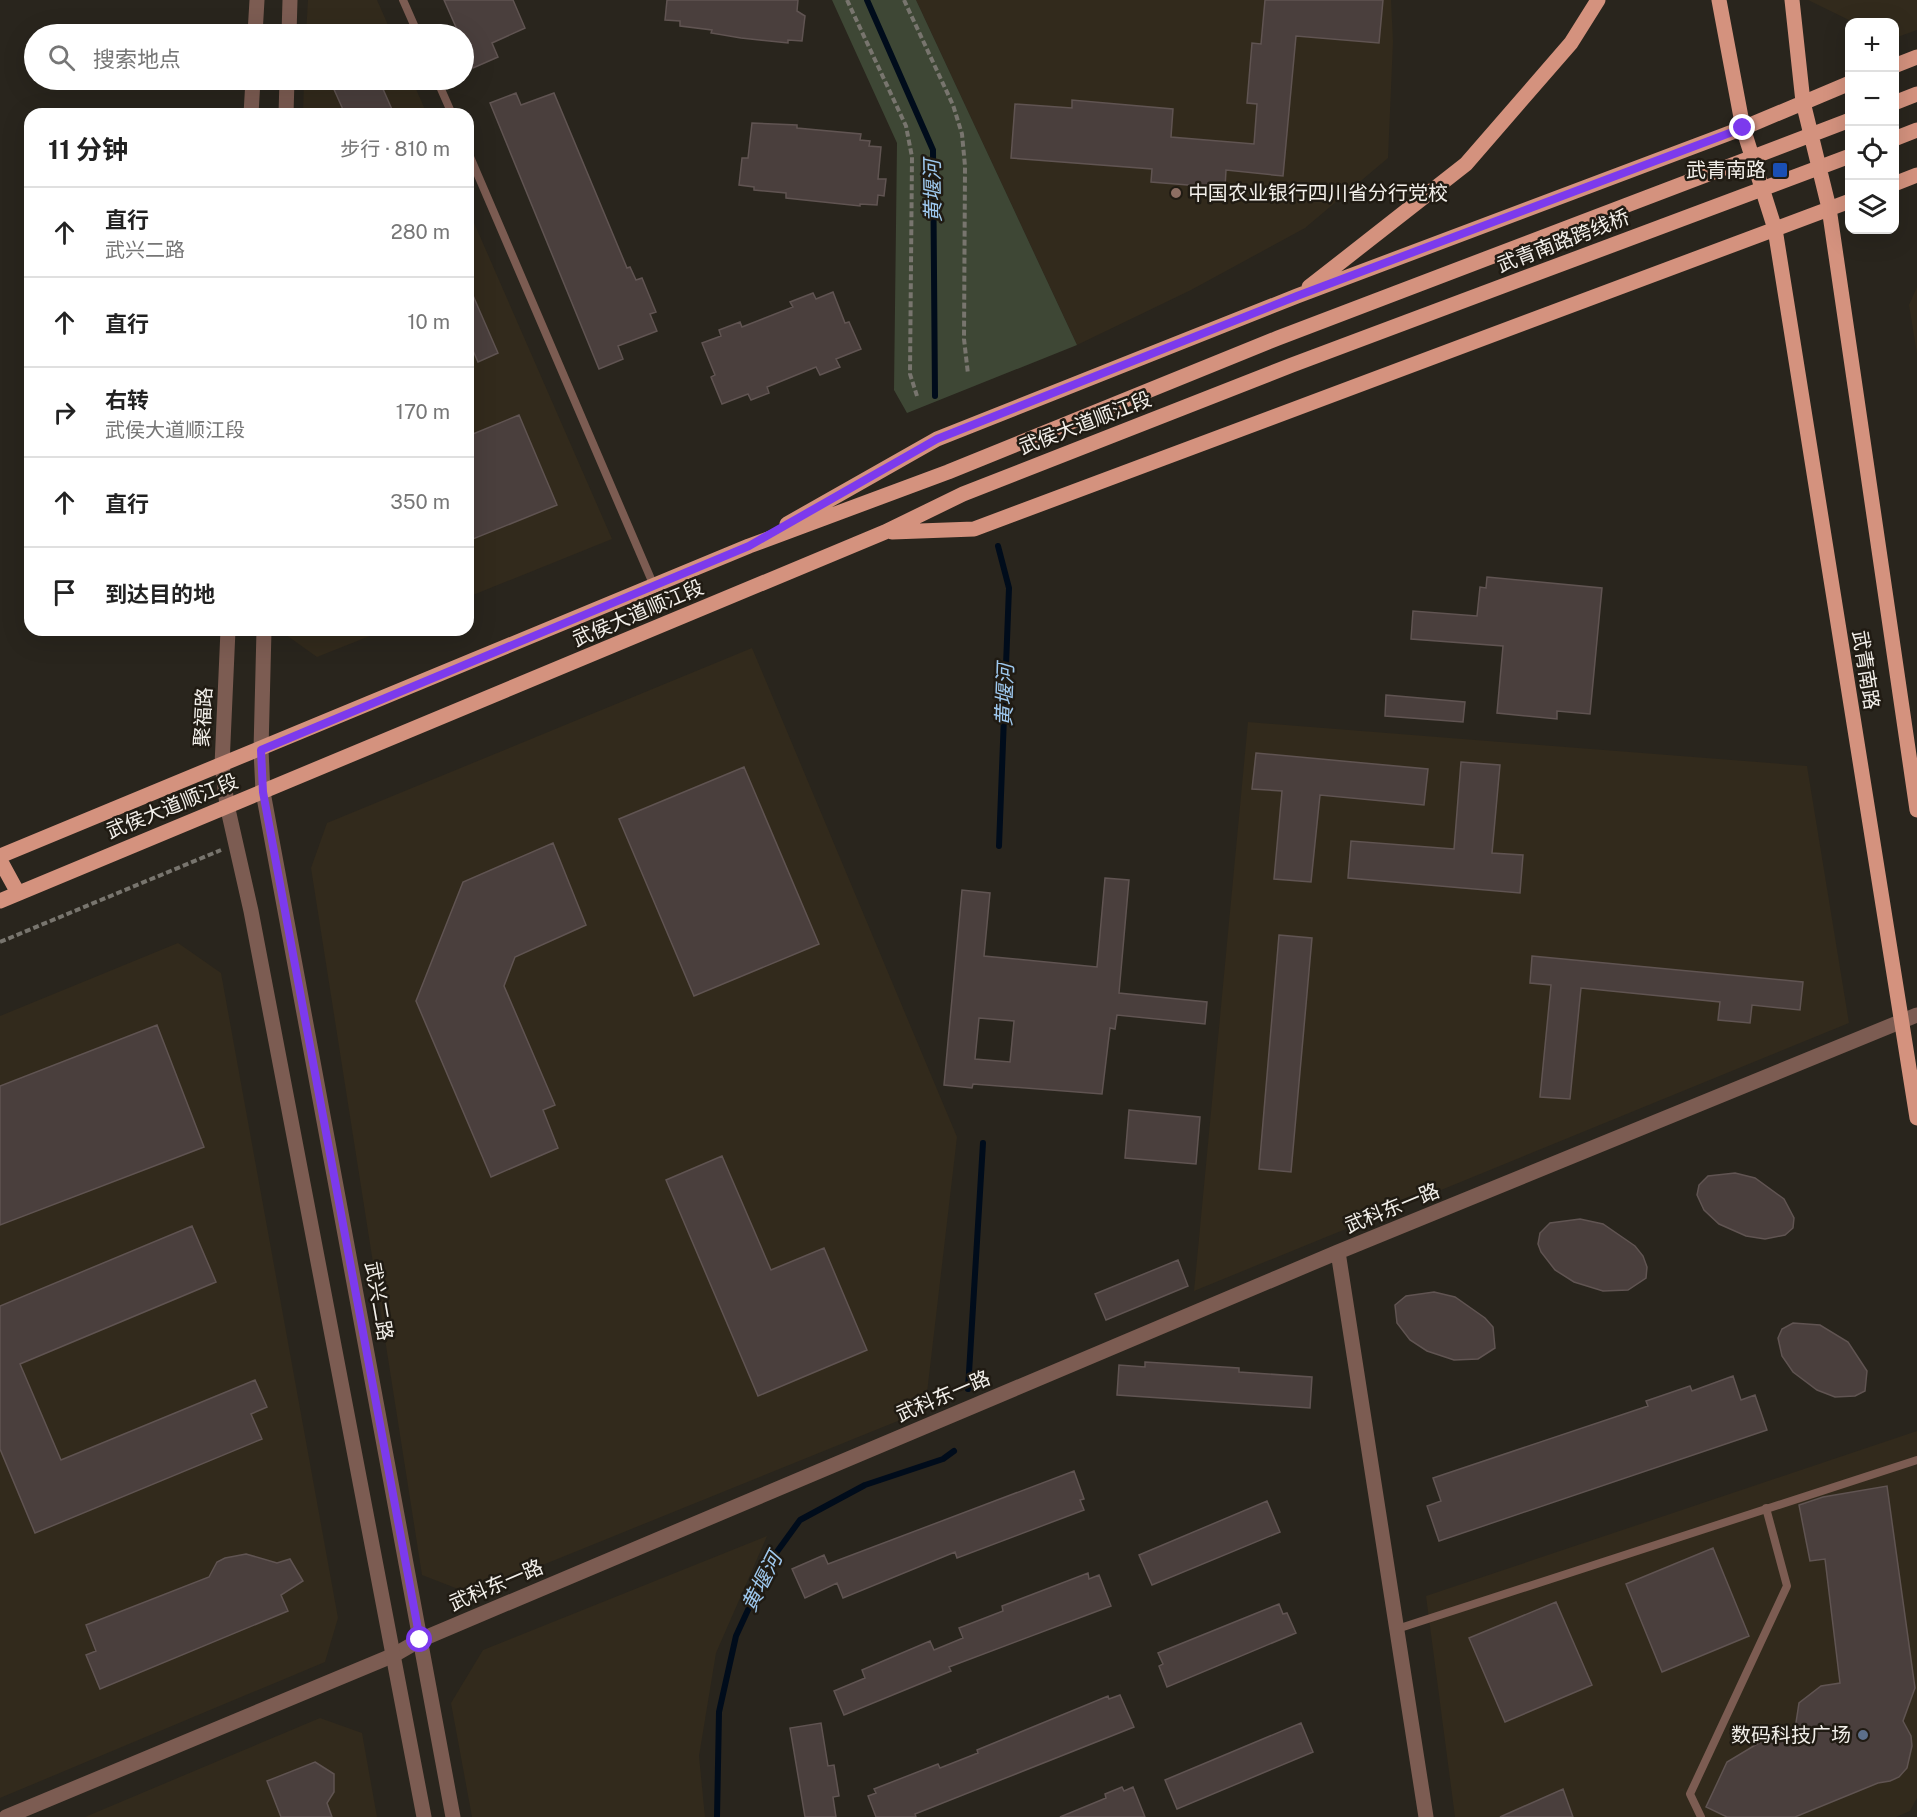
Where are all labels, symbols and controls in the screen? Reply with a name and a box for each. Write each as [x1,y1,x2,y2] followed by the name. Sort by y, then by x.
[1845,18,1899,234] map controls
[1845,18,1899,72] button: +
[24,24,474,90] search box
[45,41,78,74] icon: search
[93,46,181,72] text: 搜索地点
[1845,72,1899,126] button: −
[1729,114,1755,140] route end
[1845,126,1899,180] button: locate
[48,134,128,165] text: 11 分钟
[340,137,450,161] text: 步行 · 810 m
[919,155,946,223] water label: 黄堰河
[1686,158,1766,182] place label: 武青南路
[1771,161,1789,179] marker: 武青南路
[1845,180,1899,234] button: layers
[1188,181,1448,205] place label: 中国农业银行四川省分行党校
[1169,186,1183,200] marker: 中国农业银行四川省分行党校
[1493,205,1633,277] street label: 武青南路跨线桥
[105,207,149,233] text: 直行
[48,216,81,249] icon: ahead
[391,220,450,244] text: 280 m
[105,238,185,262] text: 武兴二路
[48,306,81,339] icon: ahead
[407,310,450,334] text: 10 m
[105,311,149,337] text: 直行
[105,387,149,413] text: 右转
[1015,387,1155,459] street label: 武侯大道顺江段
[48,396,81,429] icon: right
[396,400,450,424] text: 170 m
[105,418,245,442] text: 武侯大道顺江段
[48,486,81,519] icon: ahead
[390,490,450,514] text: 350 m
[105,491,149,517] text: 直行
[569,575,707,651] street label: 武侯大道顺江段
[48,576,81,609] icon: arrive
[105,581,215,607] text: 到达目的地
[1848,629,1884,711] street label: 武青南路
[991,659,1018,727] water label: 黄堰河
[189,686,217,748] street label: 聚福路
[103,769,241,843] street label: 武侯大道顺江段
[1341,1178,1443,1238] street label: 武科东一路
[360,1260,398,1342] street label: 武兴二路
[892,1365,994,1427] street label: 武科东一路
[736,1544,789,1616] water label: 黄堰河
[445,1554,547,1616] street label: 武科东一路
[406,1626,432,1652] route start
[1731,1723,1851,1747] place label: 数码科技广场
[1856,1728,1870,1742] marker: 数码科技广场

